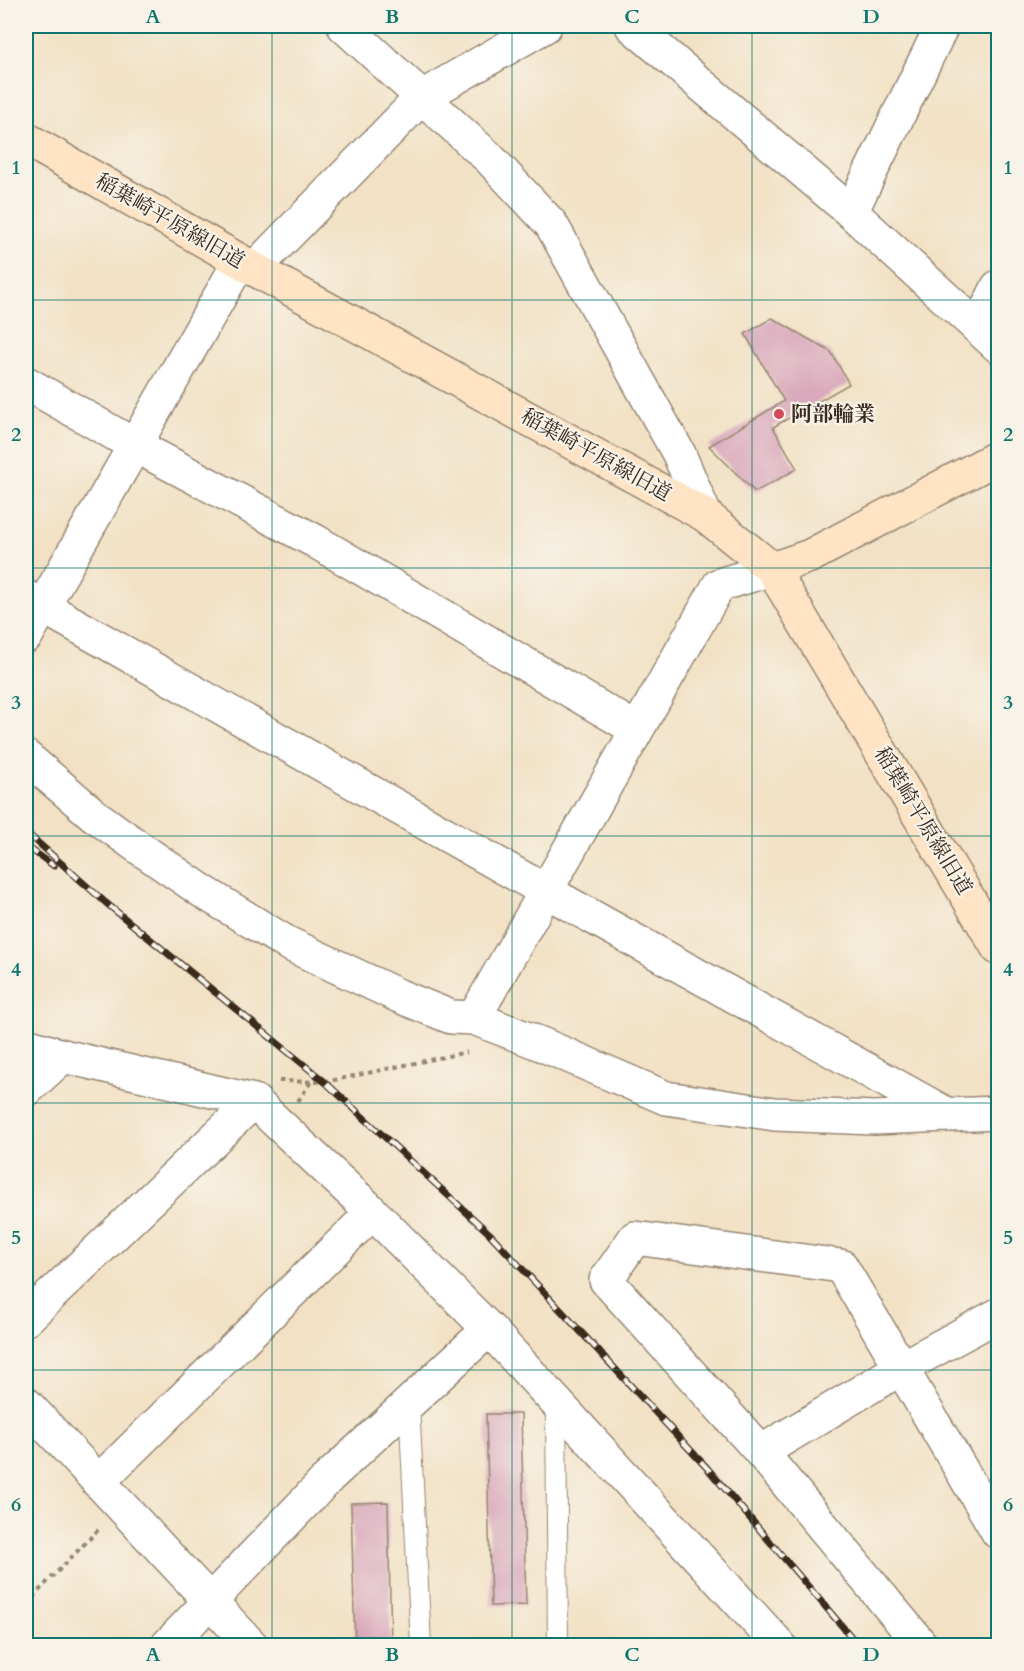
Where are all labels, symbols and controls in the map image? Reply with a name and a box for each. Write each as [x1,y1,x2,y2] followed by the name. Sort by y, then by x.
[145,3,161,30] text: A
[385,3,399,30] text: B
[624,3,640,30] text: C
[862,3,880,30] text: D
[11,154,21,181] text: 1
[1003,154,1013,181] text: 1
[90,166,250,276] street label: 稲葉崎平原線旧道
[791,400,875,429] place label: 阿部輪業
[516,402,676,508] street label: 稲葉崎平原線旧道
[772,407,786,421] marker: 阿部輪業
[11,421,21,448] text: 2
[1003,421,1013,448] text: 2
[11,689,21,716] text: 3
[1003,689,1013,716] text: 3
[867,742,979,900] street label: 稲葉崎平原線旧道
[11,956,21,983] text: 4
[1003,956,1013,983] text: 4
[11,1224,21,1251] text: 5
[1003,1224,1013,1251] text: 5
[11,1491,21,1518] text: 6
[1003,1491,1013,1518] text: 6
[145,1641,161,1668] text: A
[385,1641,399,1668] text: B
[624,1641,640,1668] text: C
[862,1641,880,1668] text: D

